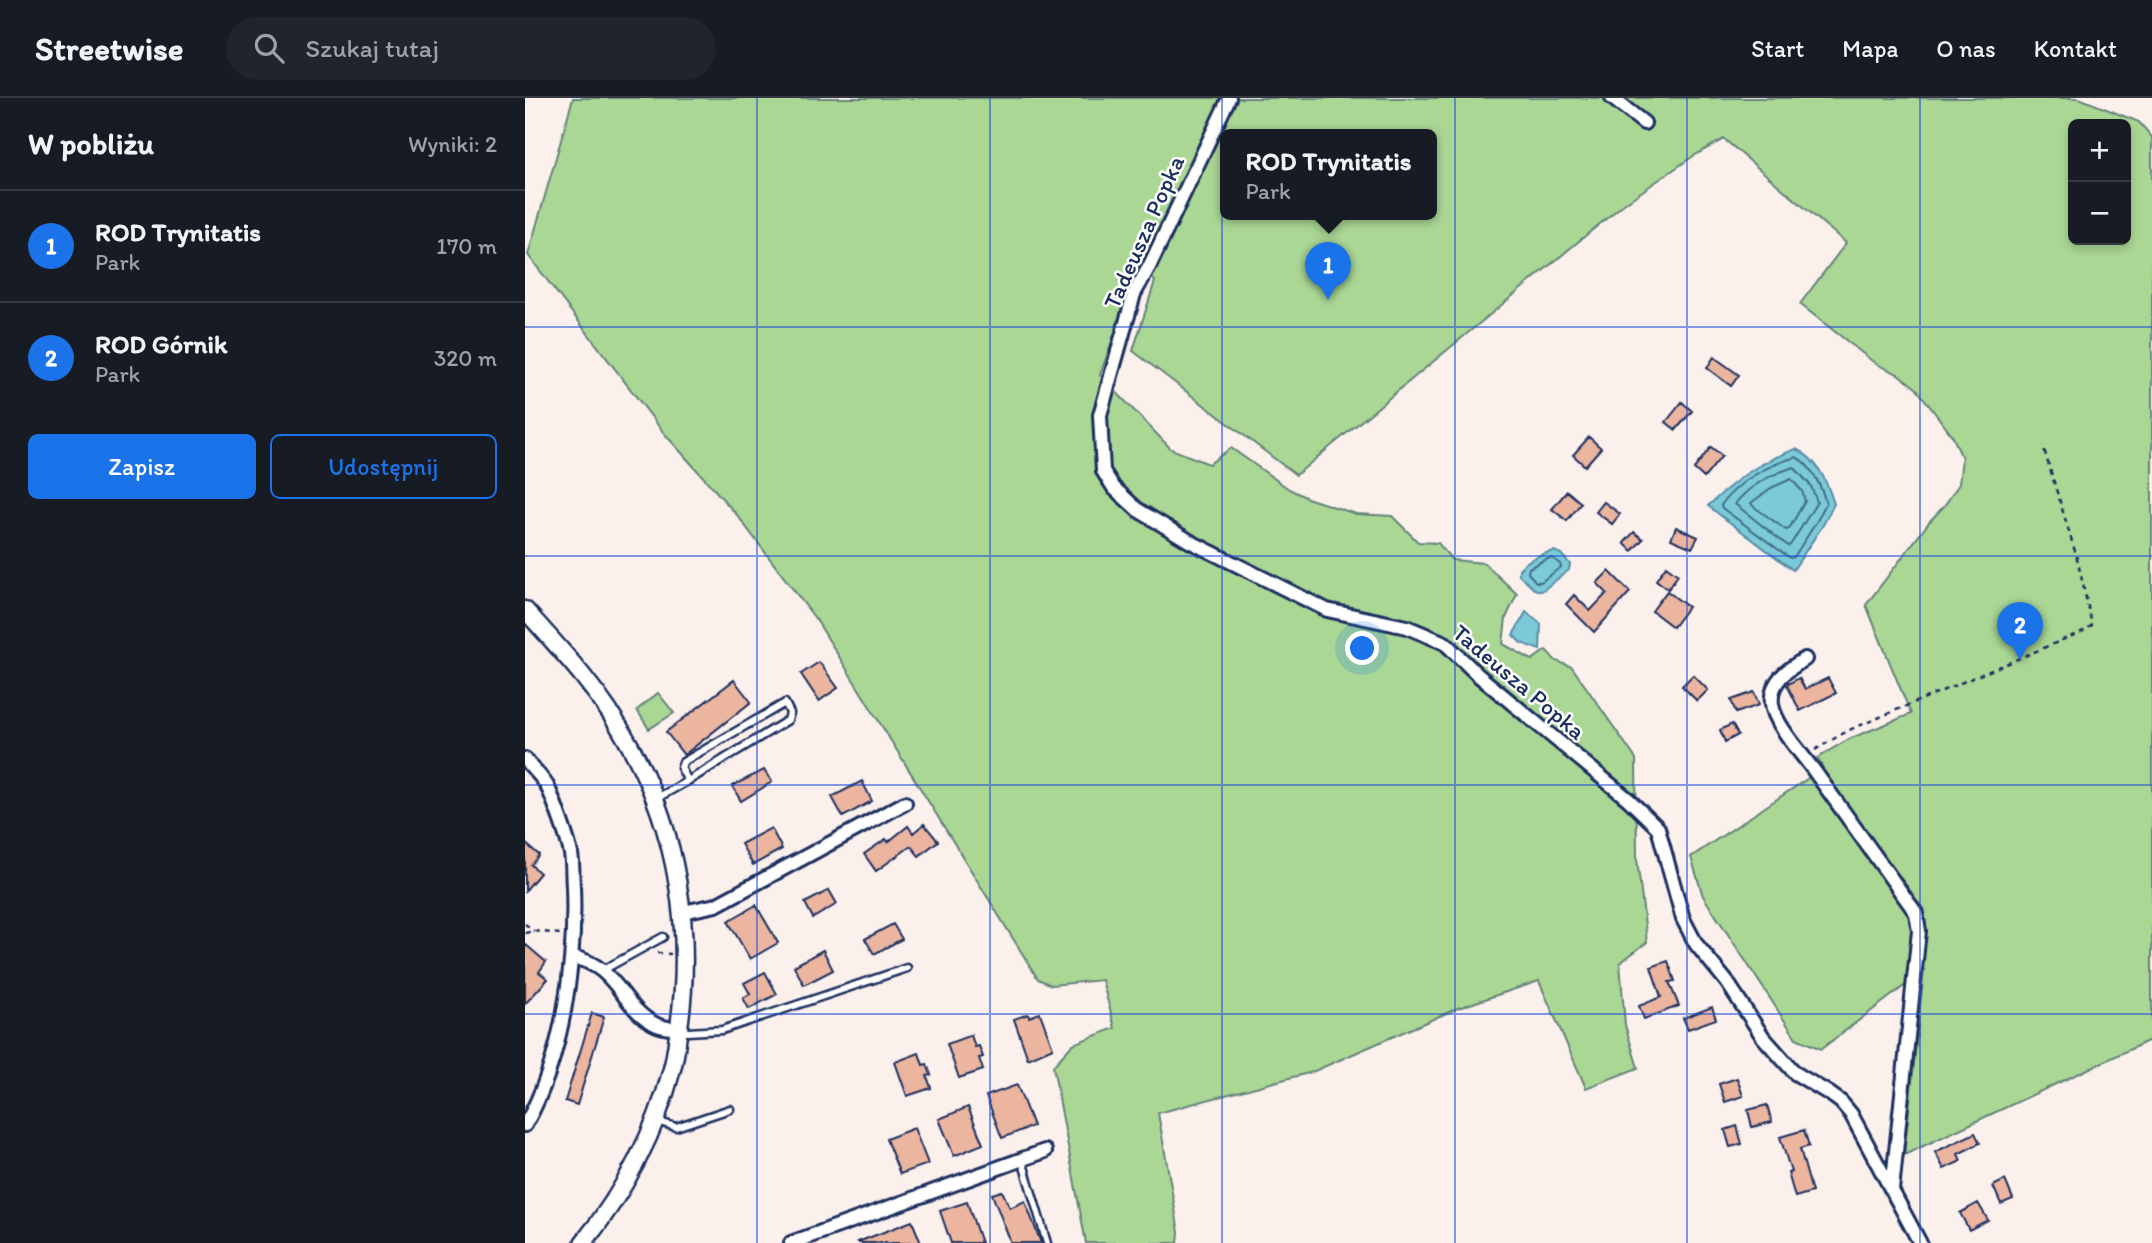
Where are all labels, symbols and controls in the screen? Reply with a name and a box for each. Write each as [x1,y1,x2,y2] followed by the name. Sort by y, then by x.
[226,17,716,80] search box
[35,29,184,68] text: Streetwise
[250,29,288,67] icon: search
[306,32,439,64] text: Szukaj tutaj
[1751,34,1804,63] text: Start
[1842,34,1898,63] text: Mapa
[1936,34,1996,63] text: O nas
[2034,34,2117,63] text: Kontakt
[2068,119,2131,245] map controls
[2068,119,2131,182] button: +
[28,125,154,162] text: W pobliżu
[1220,129,1437,220] popup
[408,130,497,158] text: Wyniki: 2
[1246,145,1411,177] text: ROD Trynitatis
[1097,150,1190,313] street label: Tadeusza Popka
[1246,177,1291,205] text: Park
[2068,182,2131,245] button: −
[95,216,261,248] text: ROD Trynitatis
[46,232,56,260] text: 1
[436,232,497,260] text: 170 m
[1305,242,1351,300] pin: 1
[95,248,140,276] text: Park
[95,328,227,360] text: ROD Górnik
[45,344,57,372] text: 2
[434,344,497,372] text: 320 m
[95,360,140,388] text: Park
[28,434,256,499] button: Zapisz
[270,434,497,499] button: Udostępnij
[1997,602,2043,660] pin: 2
[1447,618,1592,746] street label: Tadeusza Popka
[1345,631,1379,665] your location

